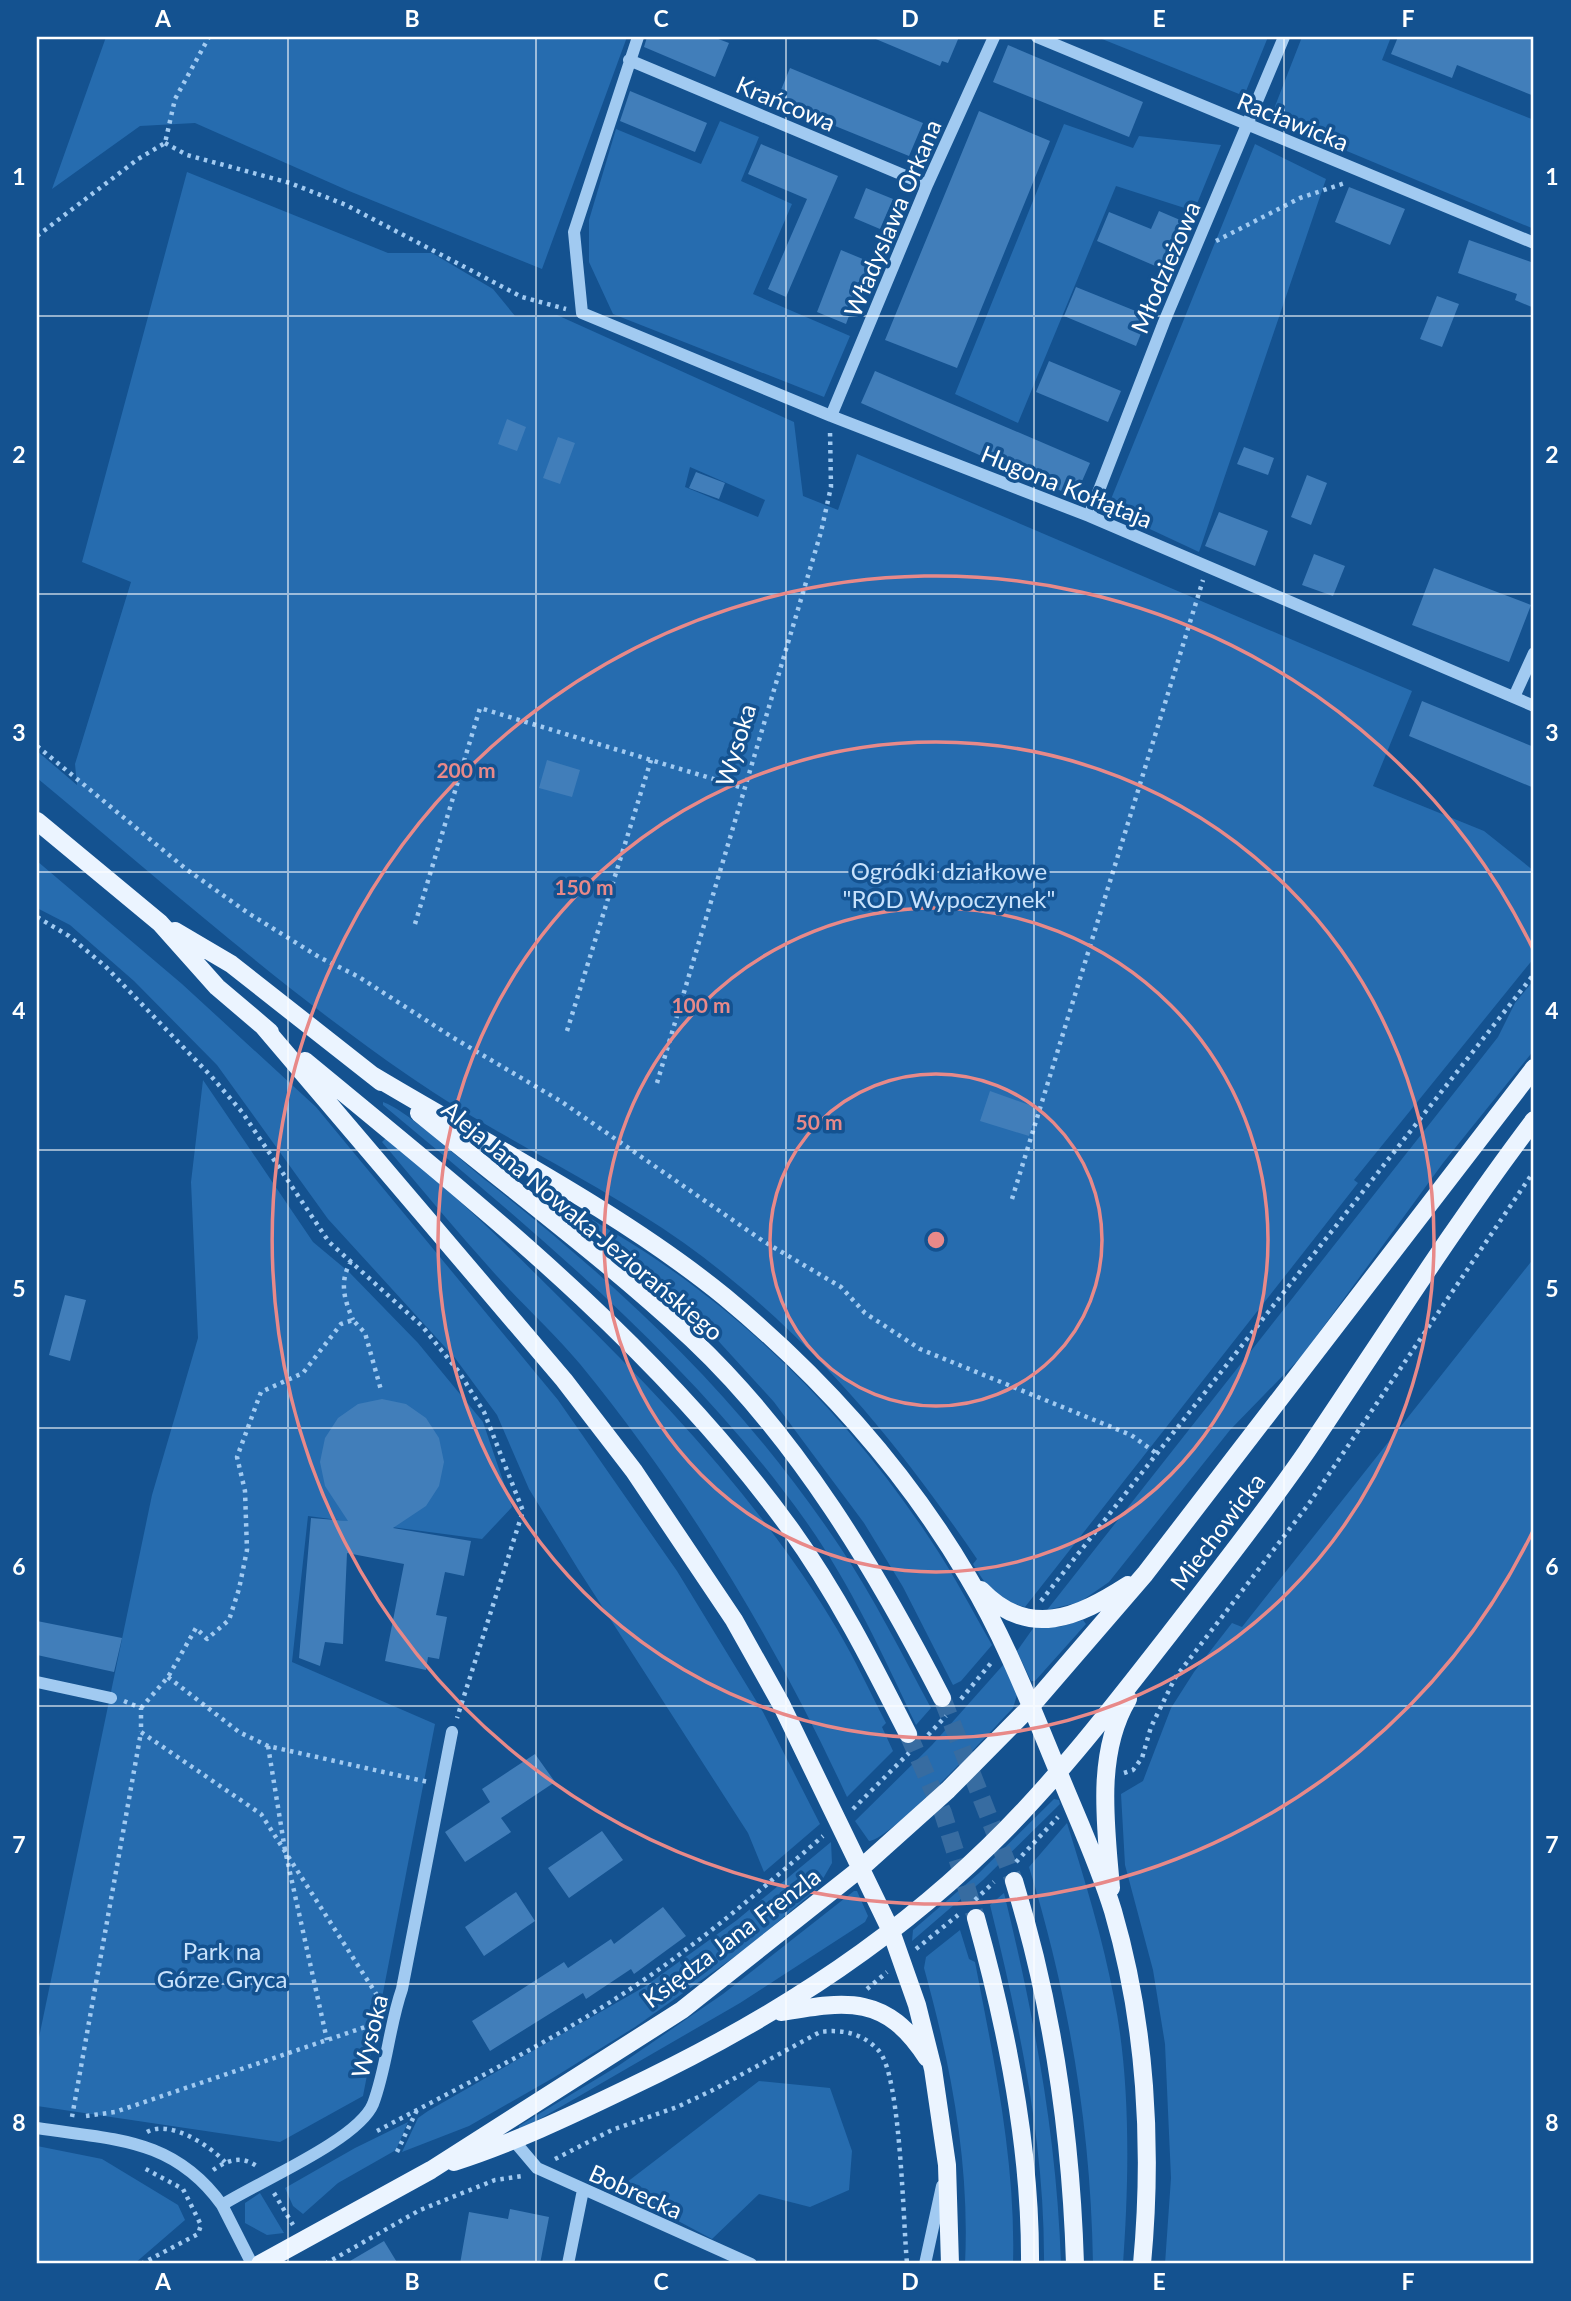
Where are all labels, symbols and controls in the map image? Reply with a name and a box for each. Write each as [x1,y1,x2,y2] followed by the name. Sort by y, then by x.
[154,4,172,32] text: A
[404,4,420,32] text: B
[653,4,669,32] text: C
[901,4,919,32] text: D
[1152,4,1166,32] text: E
[1401,4,1415,32] text: F
[732,69,840,137] street label: Krańcowa
[1233,86,1353,156] street label: Racławicka
[837,115,947,321] street label: Władyslawa Orkana
[12,162,26,190] text: 1
[1545,162,1559,190] text: 1
[1124,197,1206,337] street label: Młodzieżowa
[977,438,1157,534] street label: Hugona Kołłątaja
[12,440,26,468] text: 2
[1545,440,1559,468] text: 2
[709,700,761,790] street label: Wysoka
[12,718,26,746] text: 3
[1545,718,1559,746] text: 3
[436,757,496,782] text: 200 m
[843,856,1055,913] park label: Ogródki działkowe "ROD Wypoczynek"
[554,874,614,899] text: 150 m
[671,992,731,1017] text: 100 m
[12,996,26,1024] text: 4
[1545,996,1559,1024] text: 4
[437,1094,729,1346] street label: Aleja Jana Nowaka-Jeziorańskiego
[795,1109,843,1134] text: 50 m
[924,1228,948,1252] centre of rings
[12,1274,26,1302] text: 5
[1545,1274,1559,1302] text: 5
[1164,1467,1270,1595] street label: Miechowicka
[12,1552,26,1580] text: 6
[1545,1552,1559,1580] text: 6
[12,1830,26,1858] text: 7
[1545,1830,1559,1858] text: 7
[637,1861,825,2013] street label: Księdza Jana Frenzla
[157,1936,287,1993] park label: Park na Górze Gryca
[345,1991,393,2081] street label: Wysoka
[12,2108,26,2136] text: 8
[1545,2108,1559,2136] text: 8
[585,2158,687,2224] street label: Bobrecka
[154,2267,172,2295] text: A
[404,2267,420,2295] text: B
[653,2267,669,2295] text: C
[901,2267,919,2295] text: D
[1152,2267,1166,2295] text: E
[1401,2267,1415,2295] text: F

